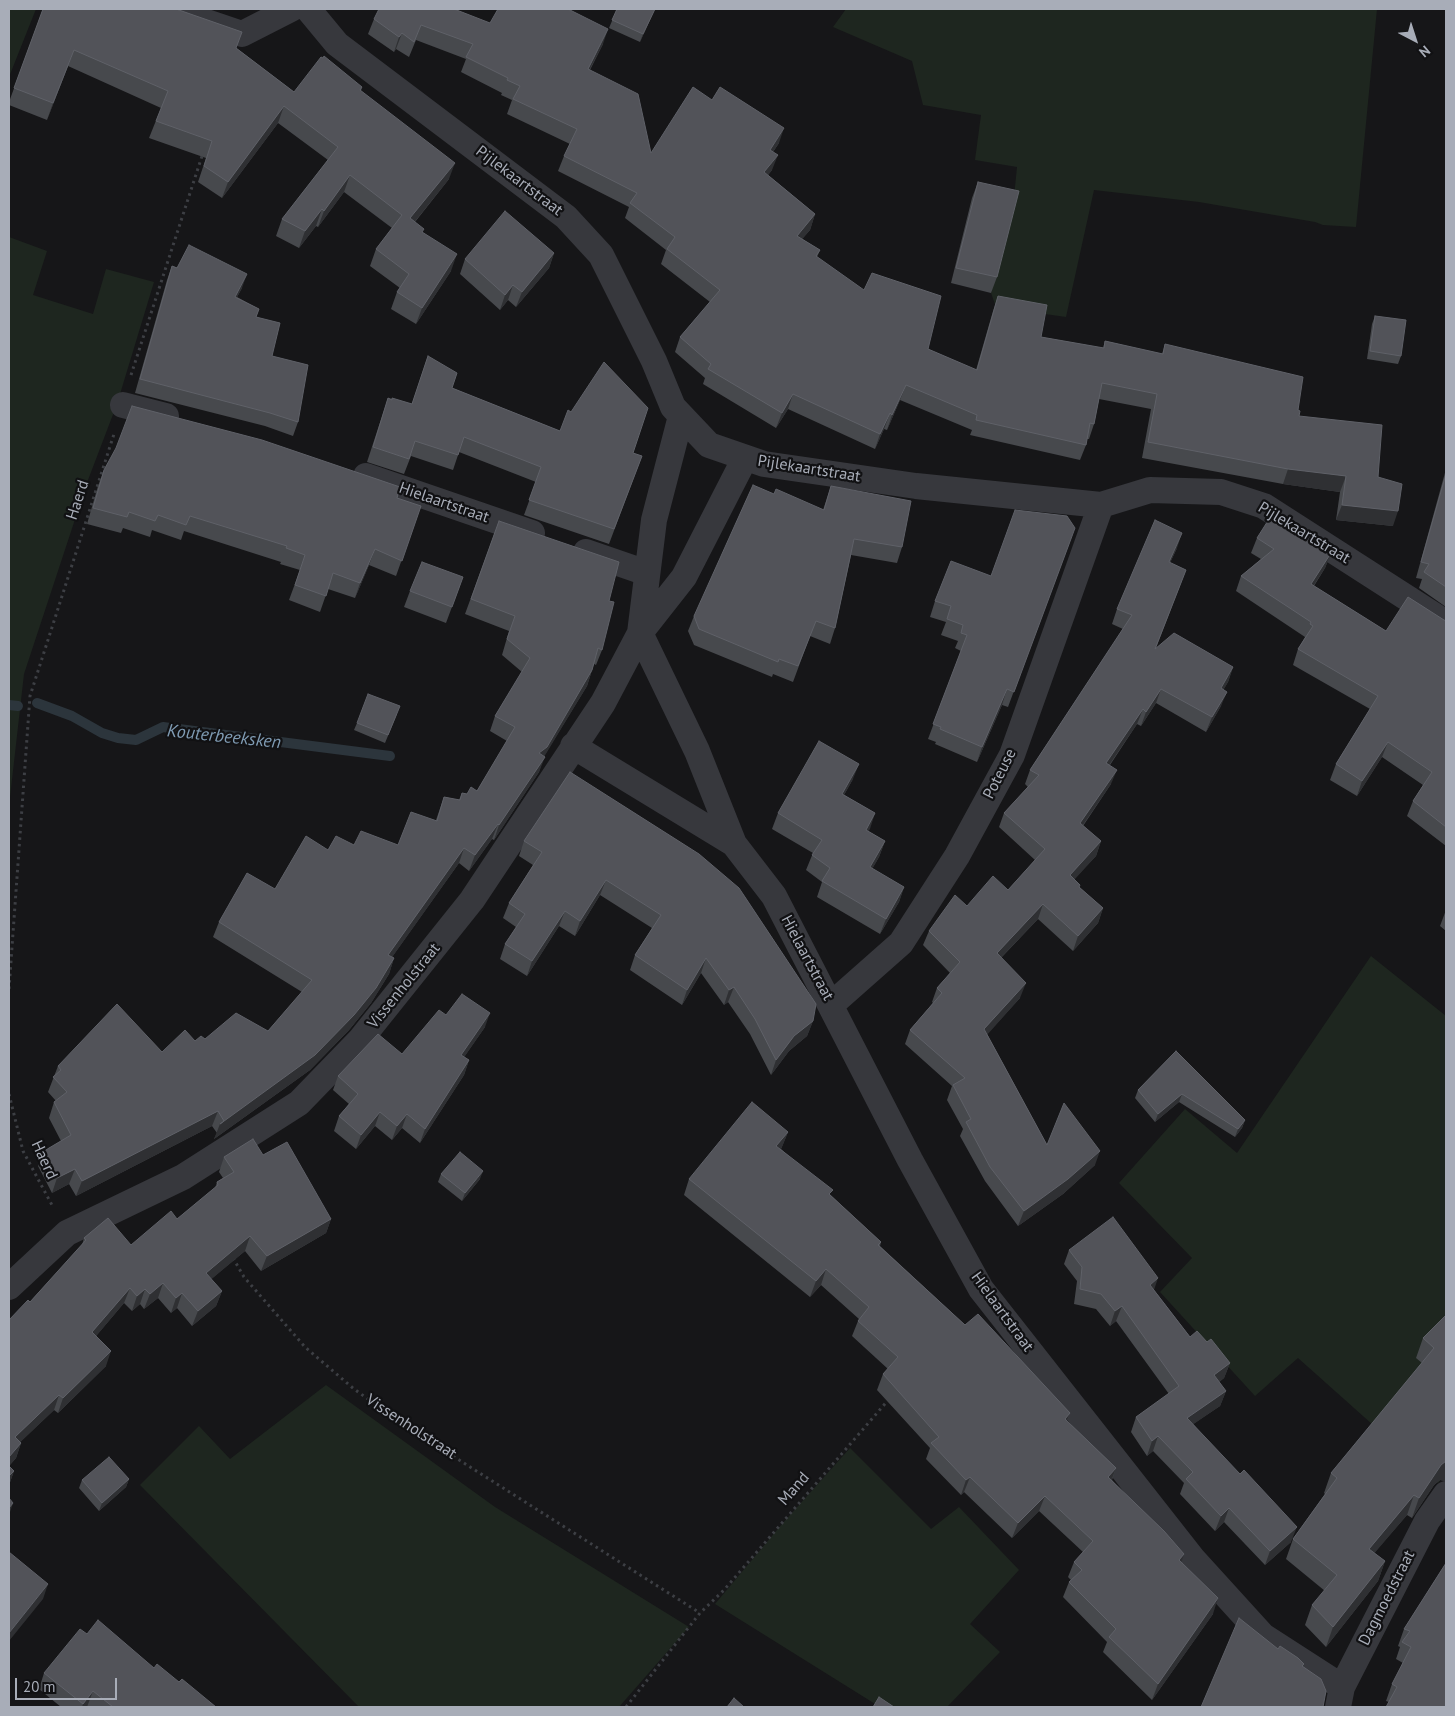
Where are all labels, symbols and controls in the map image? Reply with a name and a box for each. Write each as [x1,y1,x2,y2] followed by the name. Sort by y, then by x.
[1390,15,1440,65] north arrow
[1415,42,1434,61] text: N
[472,142,566,220] street label: Pijlekaartstraat
[756,451,862,487] street label: Pijlekaartstraat
[63,478,93,522] street label: Haerd
[396,479,492,527] street label: Hielaartstraat
[1254,498,1354,568] street label: Pijlekaartstraat
[166,720,282,754] water label: Kouterbeeksken
[979,746,1021,802] street label: Poteuse
[776,912,838,1004] street label: Hielaartstraat
[364,939,444,1033] street label: Vissenholstraat
[27,1137,61,1183] street label: Haerd
[967,1268,1037,1356] street label: Hielaartstraat
[362,1390,460,1464] street label: Vissenholstraat
[774,1468,814,1510] street label: Mand
[1355,1547,1419,1649] street label: Dagmoedstraat
[18,1668,120,1700] scale bar
[23,1677,56,1696] text: 20 m

